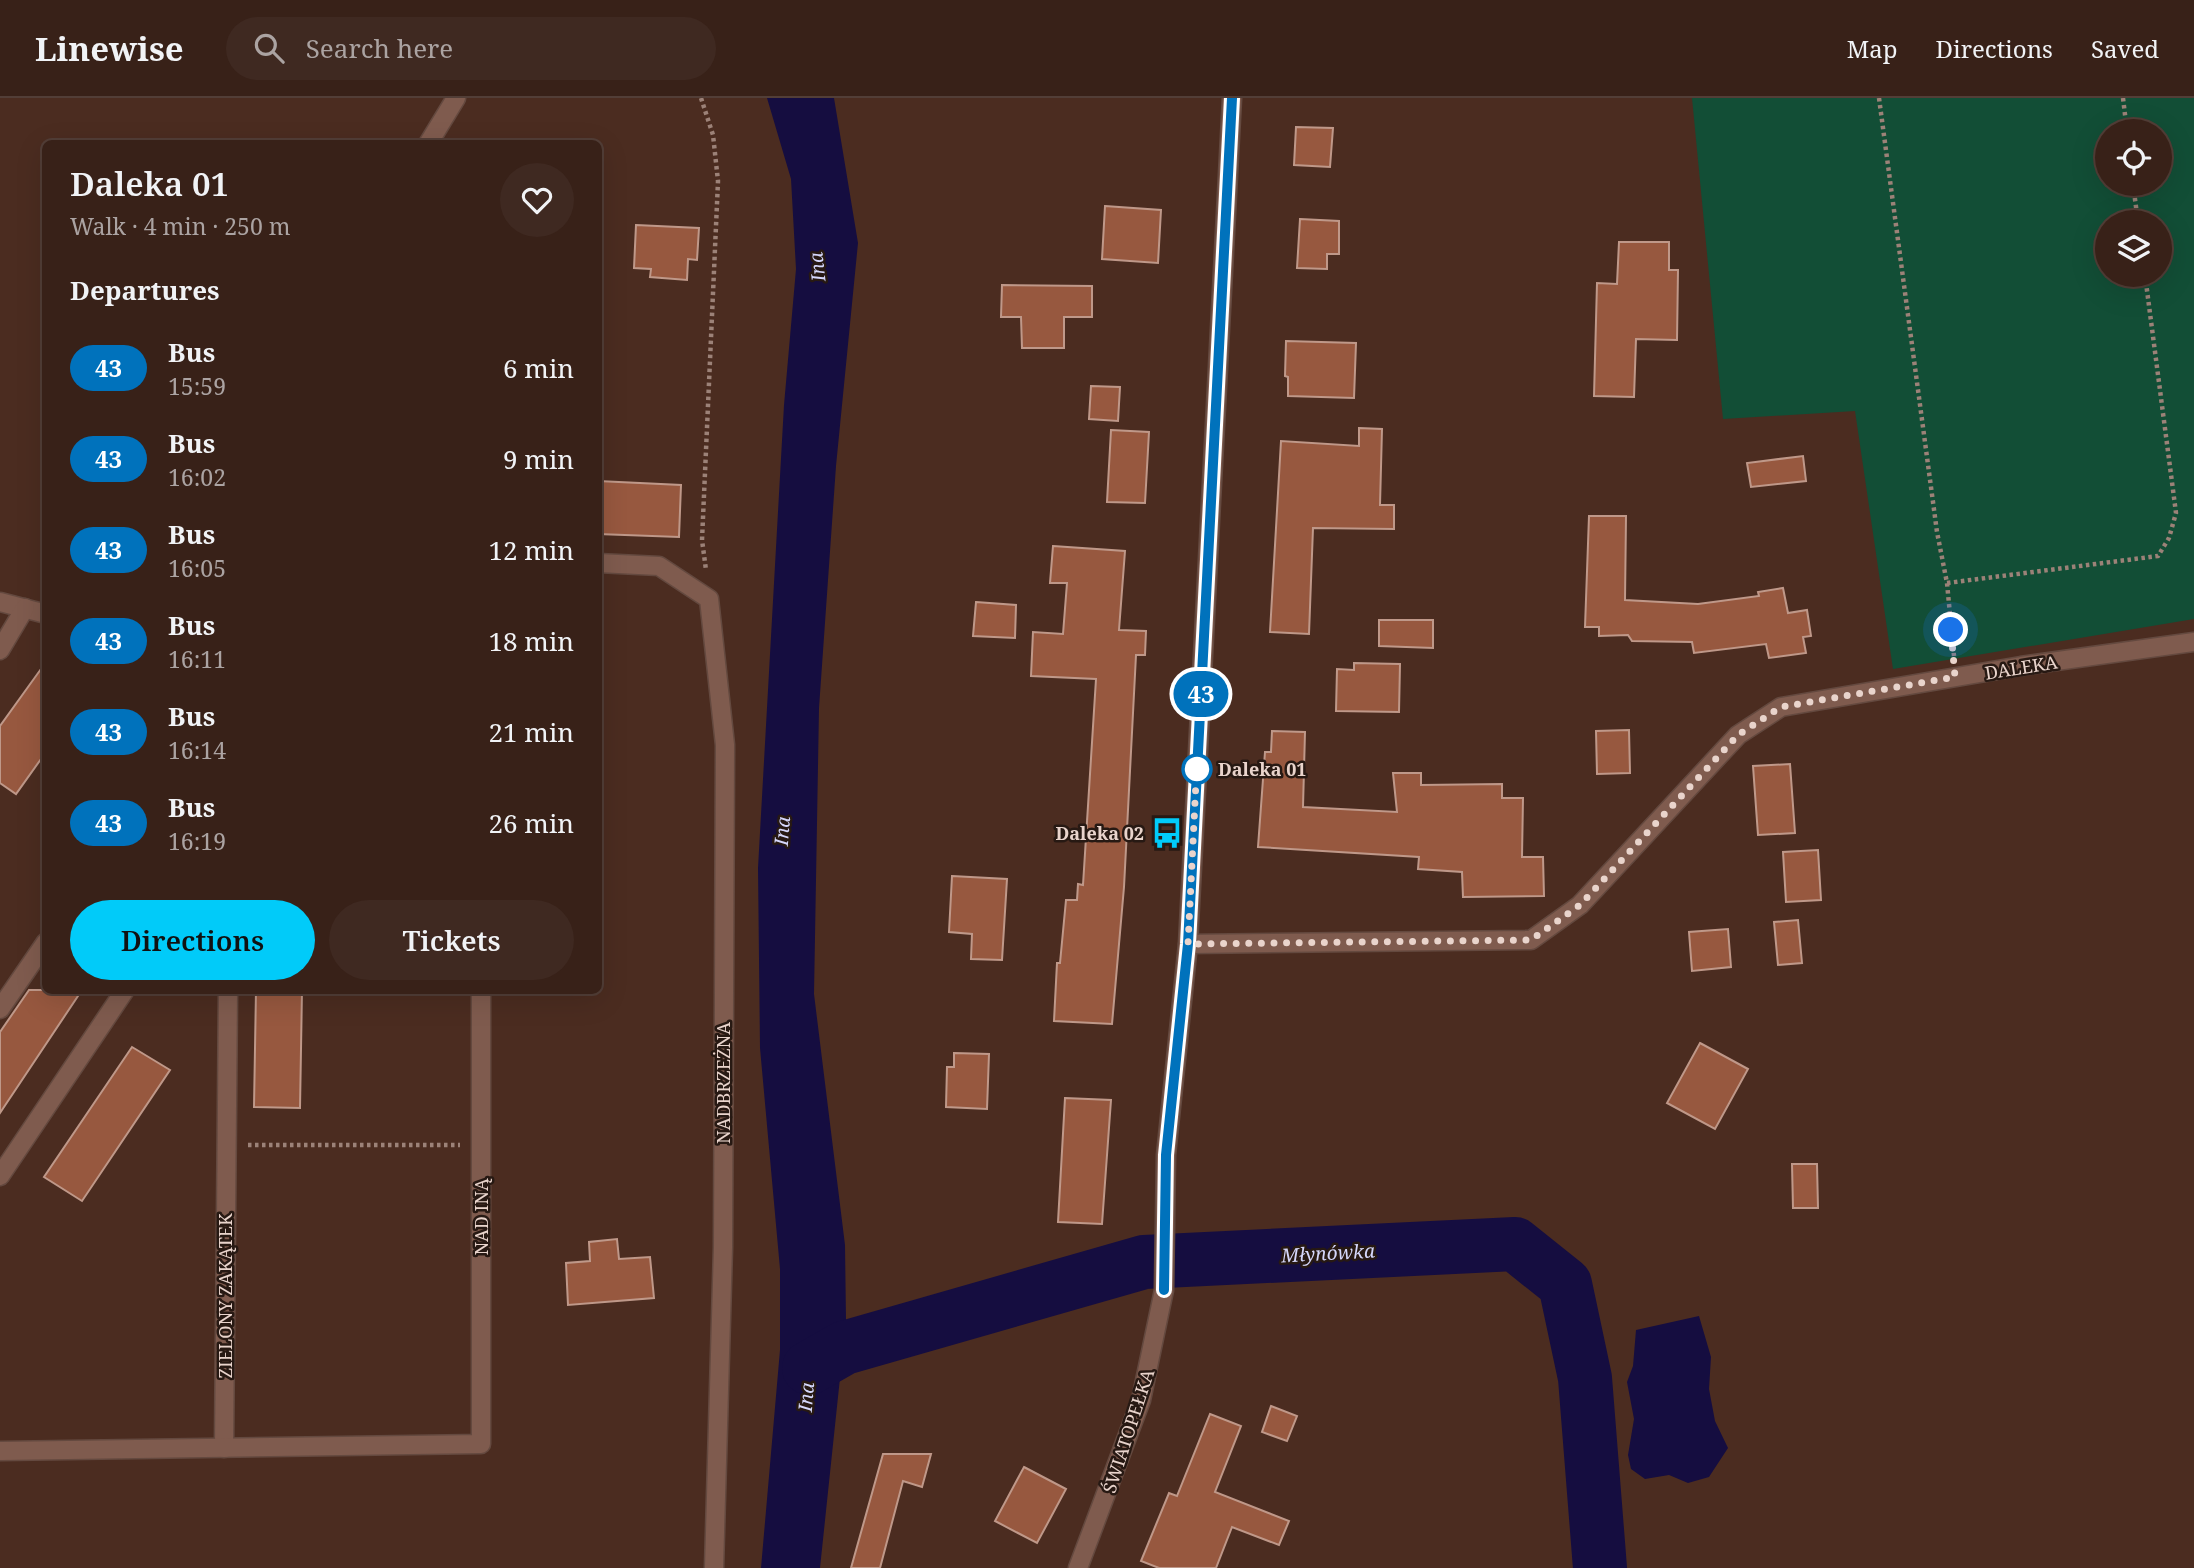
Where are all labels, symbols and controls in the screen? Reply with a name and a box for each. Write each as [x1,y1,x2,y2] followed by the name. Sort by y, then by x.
[226,17,716,80] search box
[35,26,184,71] text: Linewise
[250,29,288,67] icon: search
[306,30,453,66] text: Search here
[1847,32,1898,65] text: Map
[1936,32,2053,65] text: Directions
[2091,32,2159,65] text: Saved
[2095,119,2172,287] map controls
[2095,119,2172,196] button: locate
[70,161,229,206] text: Daleka 01
[500,163,574,237] button: heart
[70,210,290,242] text: Walk · 4 min · 250 m
[2095,210,2172,287] button: layers
[803,251,832,284] water label: Ina
[70,272,220,308] text: Departures
[168,334,215,370] text: Bus
[503,350,574,386] text: 6 min
[95,351,122,384] text: 43
[168,370,226,402] text: 15:59
[168,425,215,461] text: Bus
[503,441,574,477] text: 9 min
[95,442,122,475] text: 43
[168,461,226,493] text: 16:02
[168,516,215,552] text: Bus
[489,532,574,568] text: 12 min
[95,533,122,566] text: 43
[168,552,226,584] text: 16:05
[168,607,215,643] text: Bus
[1933,612,1968,647] your location
[489,623,574,659] text: 18 min
[95,624,122,657] text: 43
[168,643,226,675] text: 16:11
[1983,649,2059,685] street label: DALEKA
[1170,671,1232,717] line badge: 43
[1187,677,1215,710] text: 43
[168,698,215,734] text: Bus
[489,714,574,750] text: 21 min
[95,715,122,748] text: 43
[168,734,226,766] text: 16:14
[1182,754,1212,784] marker: Daleka 01
[1218,757,1307,781] place label: Daleka 01
[168,789,215,825] text: Bus
[489,805,574,841] text: 26 min
[95,806,122,839] text: 43
[768,815,796,848] water label: Ina
[1150,816,1184,850] bus stop icon: Daleka 02
[1055,821,1144,845] place label: Daleka 02
[168,825,226,857] text: 16:19
[70,900,315,980] button: Directions
[329,900,574,980] button: Tickets
[711,1022,735,1144] street label: NADBRZEŻNA
[469,1178,493,1256] street label: NAD INĄ
[213,1213,237,1379] street label: ZIELONY ZAKĄTEK
[1280,1238,1375,1268] water label: Młynówka
[1097,1366,1159,1496] street label: ŚWIATOPEŁKA
[792,1381,820,1414] water label: Ina

